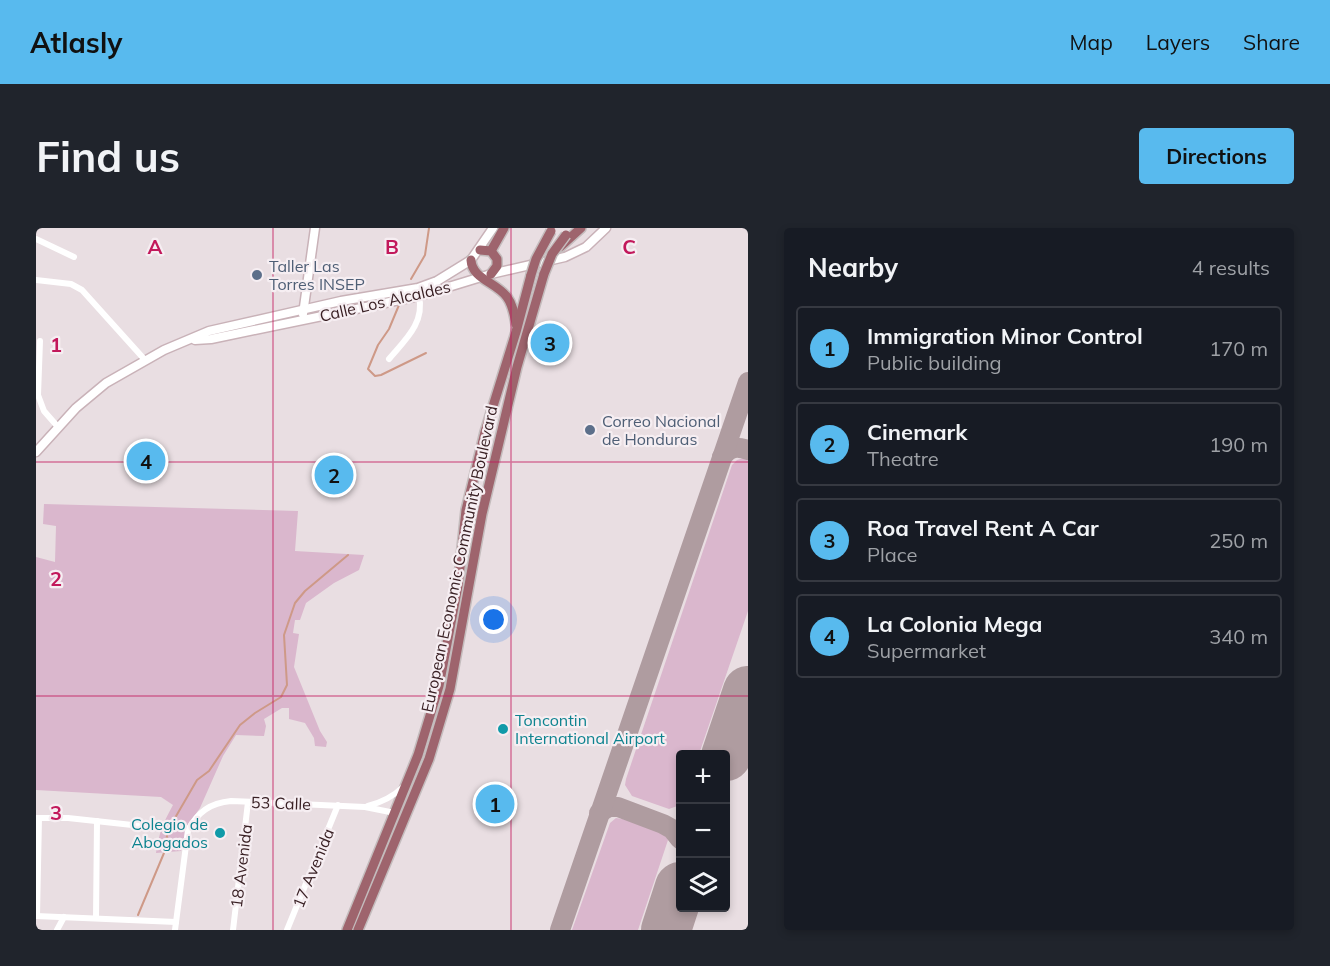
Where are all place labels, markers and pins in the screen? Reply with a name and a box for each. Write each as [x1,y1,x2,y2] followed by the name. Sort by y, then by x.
[269,256,365,294] place label: Taller Las Torres INSEP
[250,268,264,282] marker: Taller Las Torres INSEP
[530,320,570,366] pin: 3
[602,411,720,449] place label: Correo Nacional de Honduras
[583,423,597,437] marker: Correo Nacional de Honduras
[126,438,166,484] pin: 4
[314,452,354,498] pin: 2
[515,710,665,748] place label: Toncontin International Airport
[496,722,510,736] marker: Toncontin International Airport
[476,782,514,826] pin: 1
[131,814,208,852] place label: Colegio de Abogados
[213,826,227,840] marker: Colegio de Abogados

